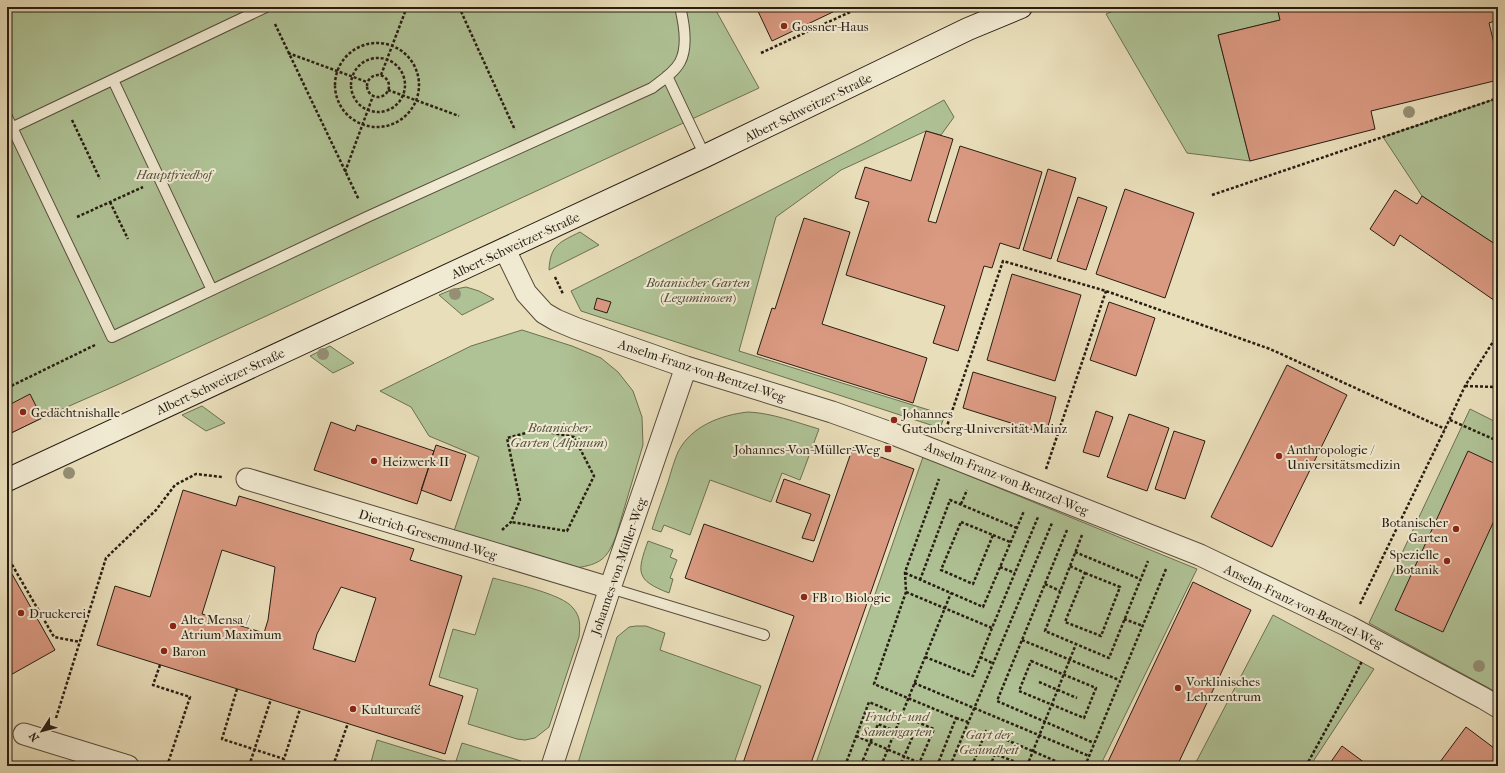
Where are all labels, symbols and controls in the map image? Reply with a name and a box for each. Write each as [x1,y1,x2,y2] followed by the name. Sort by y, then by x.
[792,19,869,34] place label: Gossner-Haus
[779,21,789,31] marker: Gossner-Haus
[741,70,875,145] street label: Albert-Schweitzer-Straße
[135,167,215,182] park label: Hauptfriedhof
[448,209,582,282] street label: Albert-Schweitzer-Straße
[645,275,750,305] park label: Botanischer Garten (Leguminosen)
[615,336,788,405] street label: Anselm-Franz-von-Bentzel-Weg
[153,345,287,418] street label: Albert-Schweitzer-Straße
[31,405,121,420] place label: Gedächtnishalle
[901,406,1068,436] place label: Johannes Gutenberg-Universität Mainz
[18,407,28,417] marker: Gedächtnishalle
[889,415,899,425] marker: Johannes Gutenberg-Universität Mainz
[511,420,608,450] park label: Botanischer Garten (Alpinum)
[922,438,1092,519] street label: Anselm-Franz-von-Bentzel-Weg
[733,442,881,457] place label: Johannes-Von-Müller-Weg
[1286,442,1401,472] place label: Anthropologie / Universitätsmedizin
[883,444,893,454] marker: Johannes-Von-Müller-Weg
[1274,451,1284,461] marker: Anthropologie / Universitätsmedizin
[382,454,449,469] place label: Heizwerk II
[369,456,379,466] marker: Heizwerk II
[588,494,649,638] street label: Johannes-von-Müller-Weg
[357,506,500,563] street label: Dietrich-Gresemund-Weg
[1381,515,1448,545] place label: Botanischer Garten
[1451,524,1461,534] marker: Botanischer Garten
[1389,547,1440,577] place label: Spezielle Botanik
[1442,556,1452,566] marker: Spezielle Botanik
[1221,561,1387,652] street label: Anselm-Franz-von-Bentzel-Weg
[812,590,891,605] place label: FB 10 Biologie
[799,592,809,602] marker: FB 10 Biologie
[29,606,86,621] place label: Druckerei
[16,608,26,618] marker: Druckerei
[180,612,282,642] place label: Alte Mensa / Atrium Maximum
[168,621,178,631] marker: Alte Mensa / Atrium Maximum
[172,644,206,659] place label: Baron
[159,646,169,656] marker: Baron
[1185,674,1261,704] place label: Vorklinisches Lehrzentrum
[1173,683,1183,693] marker: Vorklinisches Lehrzentrum
[361,702,421,717] place label: Kulturcafé
[348,704,358,714] marker: Kulturcafé
[861,709,932,739] park label: Frucht- und Samengarten
[22,711,62,751] north arrow
[959,727,1020,757] park label: Gart der Gesundheit
[26,729,42,744] text: N

